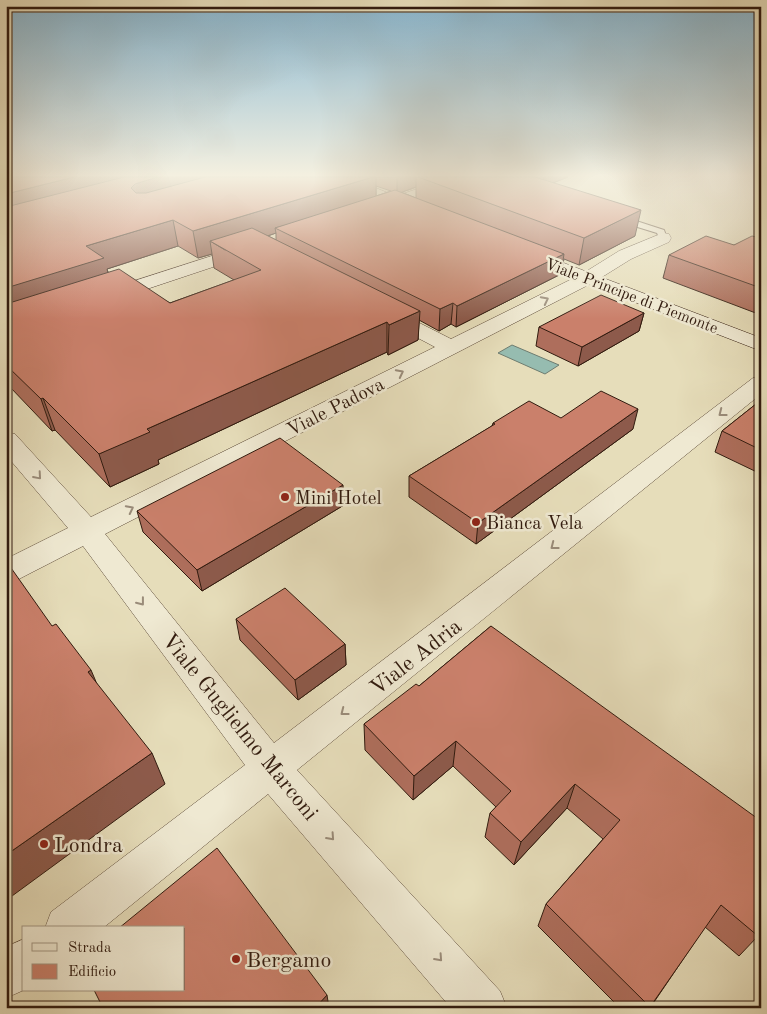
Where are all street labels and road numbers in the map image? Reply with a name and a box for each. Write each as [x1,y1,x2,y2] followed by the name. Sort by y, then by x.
[543,256,720,337] street label: Viale Principe di Piemonte
[284,375,388,441] street label: Viale Padova
[366,615,466,700] street label: Viale Adria
[157,630,322,825] street label: Viale Guglielmo Marconi

